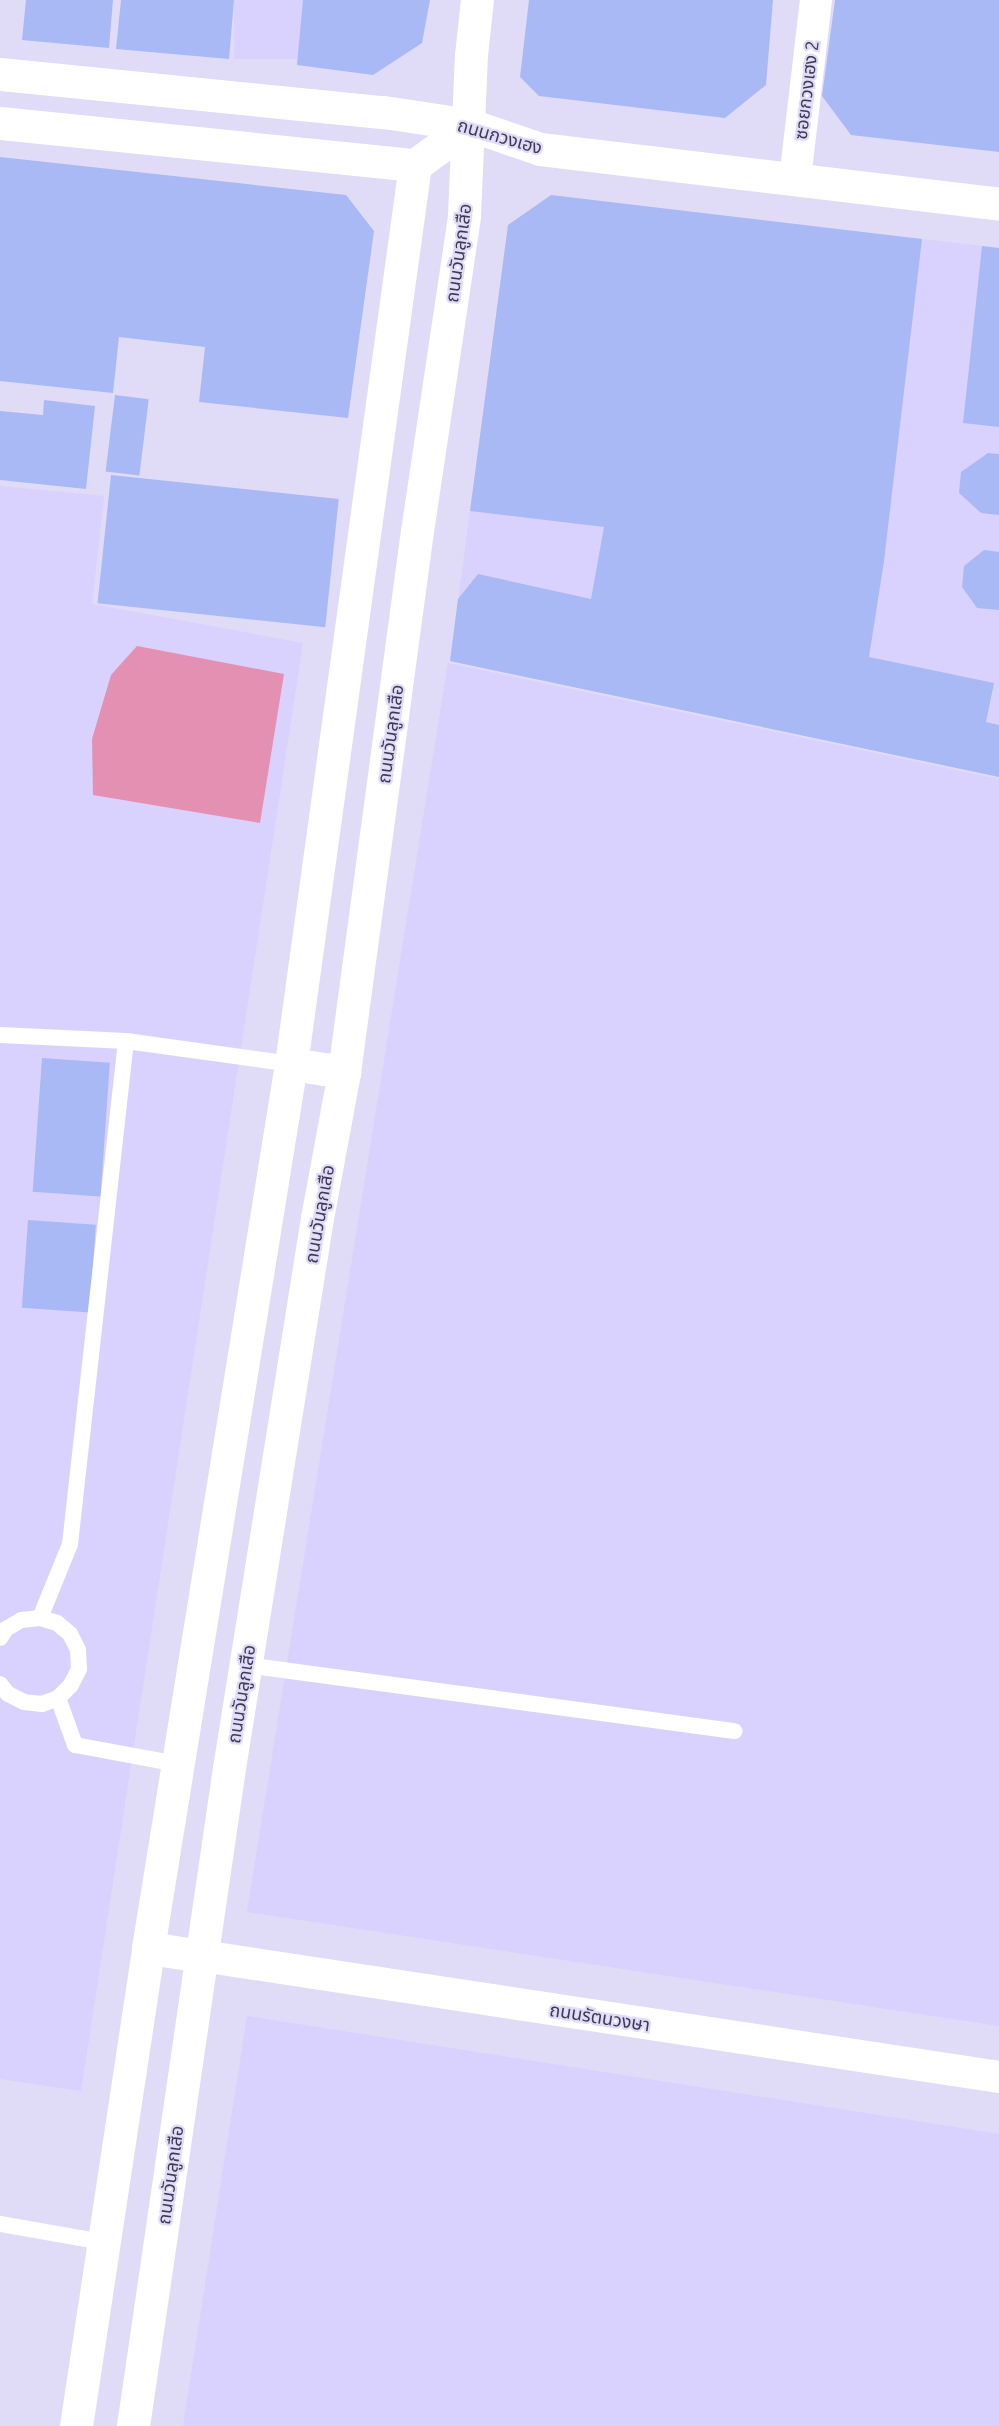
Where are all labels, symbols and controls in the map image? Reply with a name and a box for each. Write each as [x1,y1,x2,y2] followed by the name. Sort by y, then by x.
[789,39,823,141] street label: ซอยกวงเฮง 2
[455,114,545,158] street label: ถนนกวงเฮง
[440,202,476,304] street label: ถนนวันลูกเสือ
[372,683,408,785] street label: ถนนวันลูกเสือ
[300,1163,338,1265] street label: ถนนวันลูกเสือ
[223,1643,259,1745] street label: ถนนวันลูกเสือ
[548,1998,652,2036] street label: ถนนรัตนวงษา
[152,2124,188,2226] street label: ถนนวันลูกเสือ

